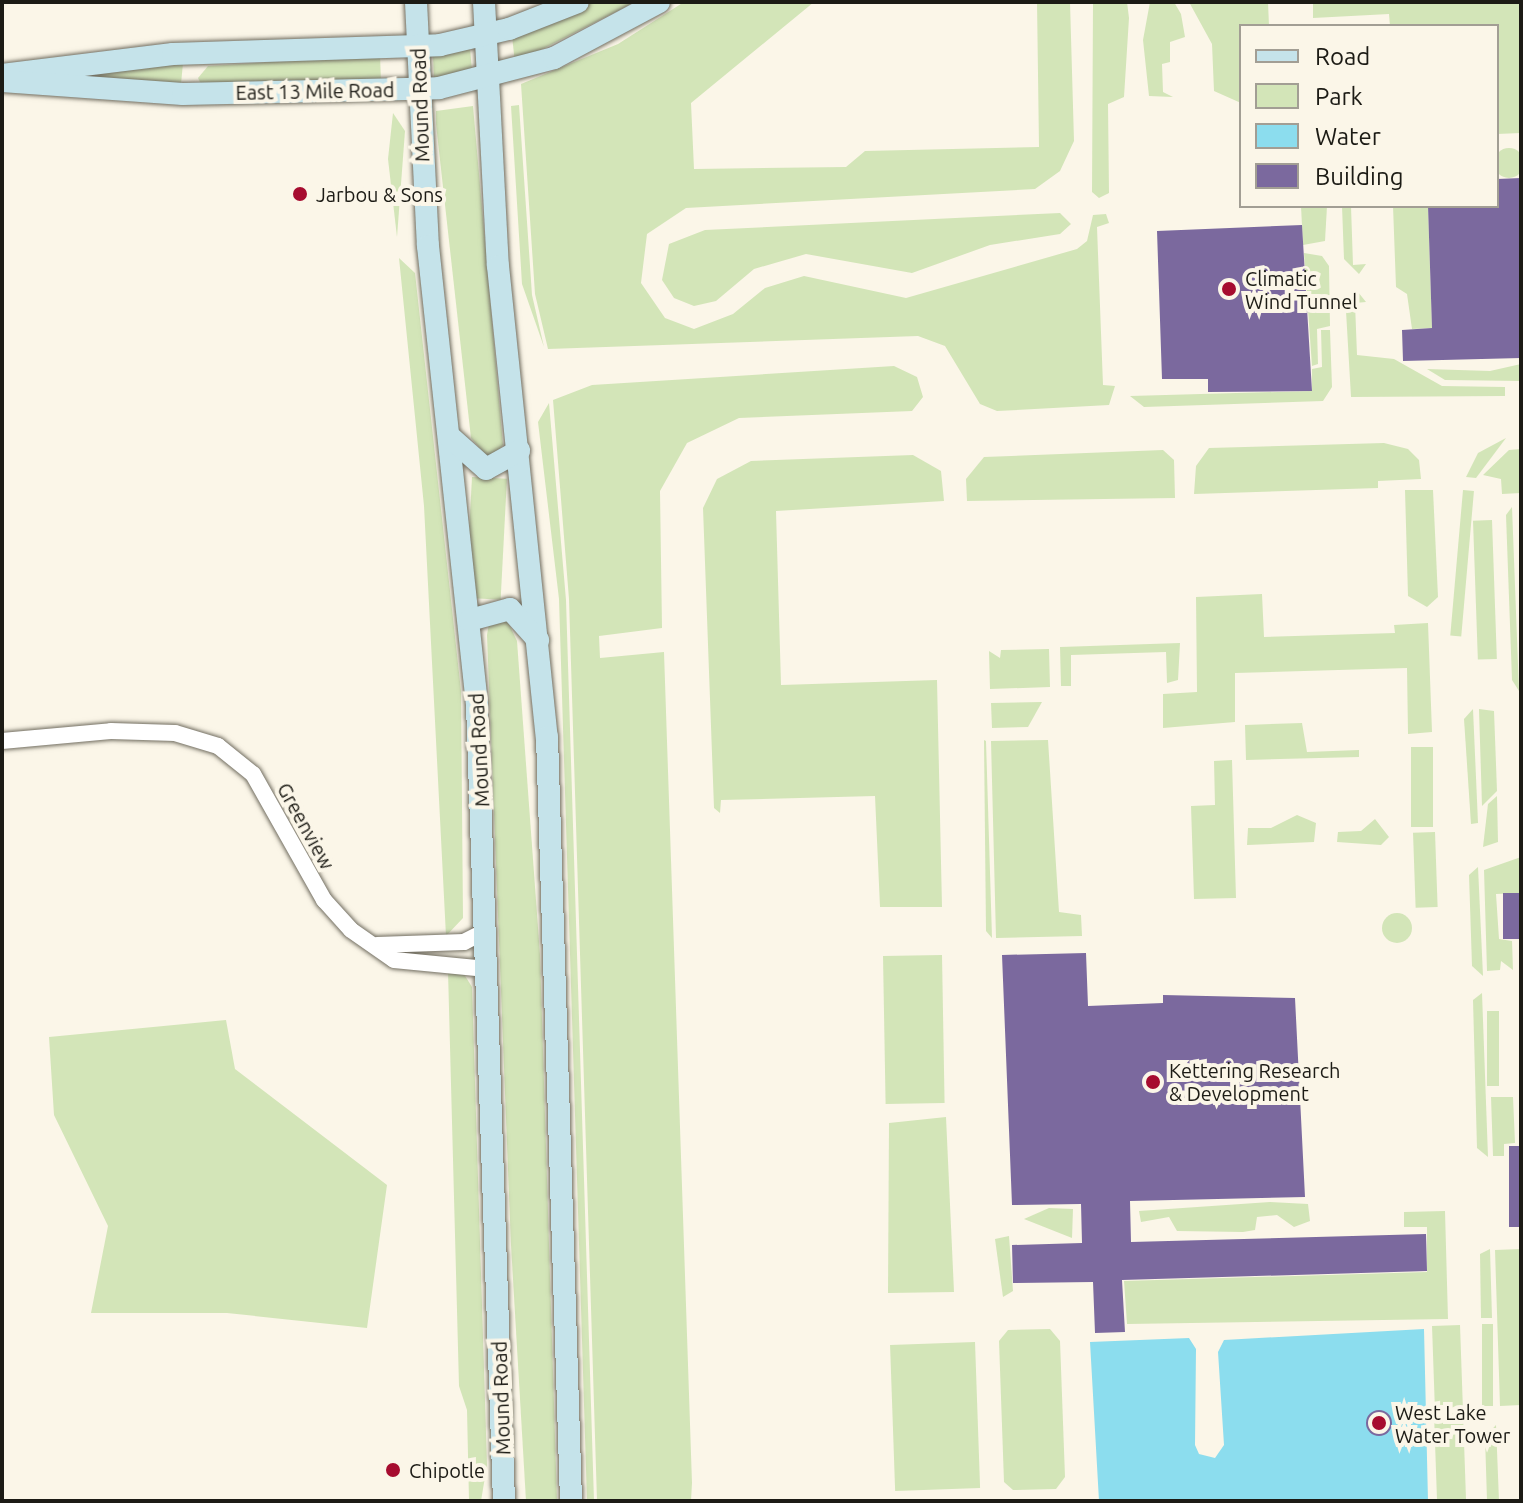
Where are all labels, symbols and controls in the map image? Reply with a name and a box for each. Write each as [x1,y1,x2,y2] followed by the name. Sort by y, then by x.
[1239,24,1499,208] legend
[1315,43,1370,70] text: Road
[406,47,434,163] street label: Mound Road
[235,78,395,104] street label: East 13 Mile Road
[1315,83,1363,110] text: Park
[1315,123,1381,150] text: Water
[1315,163,1403,190] text: Building
[316,182,443,206] place label: Jarbou & Sons
[291,185,309,203] marker: Jarbou & Sons
[1245,266,1358,313] place label: Climatic Wind Tunnel
[1220,280,1238,298] marker: Climatic Wind Tunnel
[464,692,494,808] street label: Mound Road
[272,778,340,874] street label: Greenview
[1169,1058,1340,1105] place label: Kettering Research & Development
[1144,1073,1162,1091] marker: Kettering Research & Development
[487,1340,515,1456] street label: Mound Road
[1395,1400,1510,1447] place label: West Lake Water Tower
[1370,1414,1388,1432] marker: West Lake Water Tower
[409,1458,485,1482] place label: Chipotle
[384,1461,402,1479] marker: Chipotle

